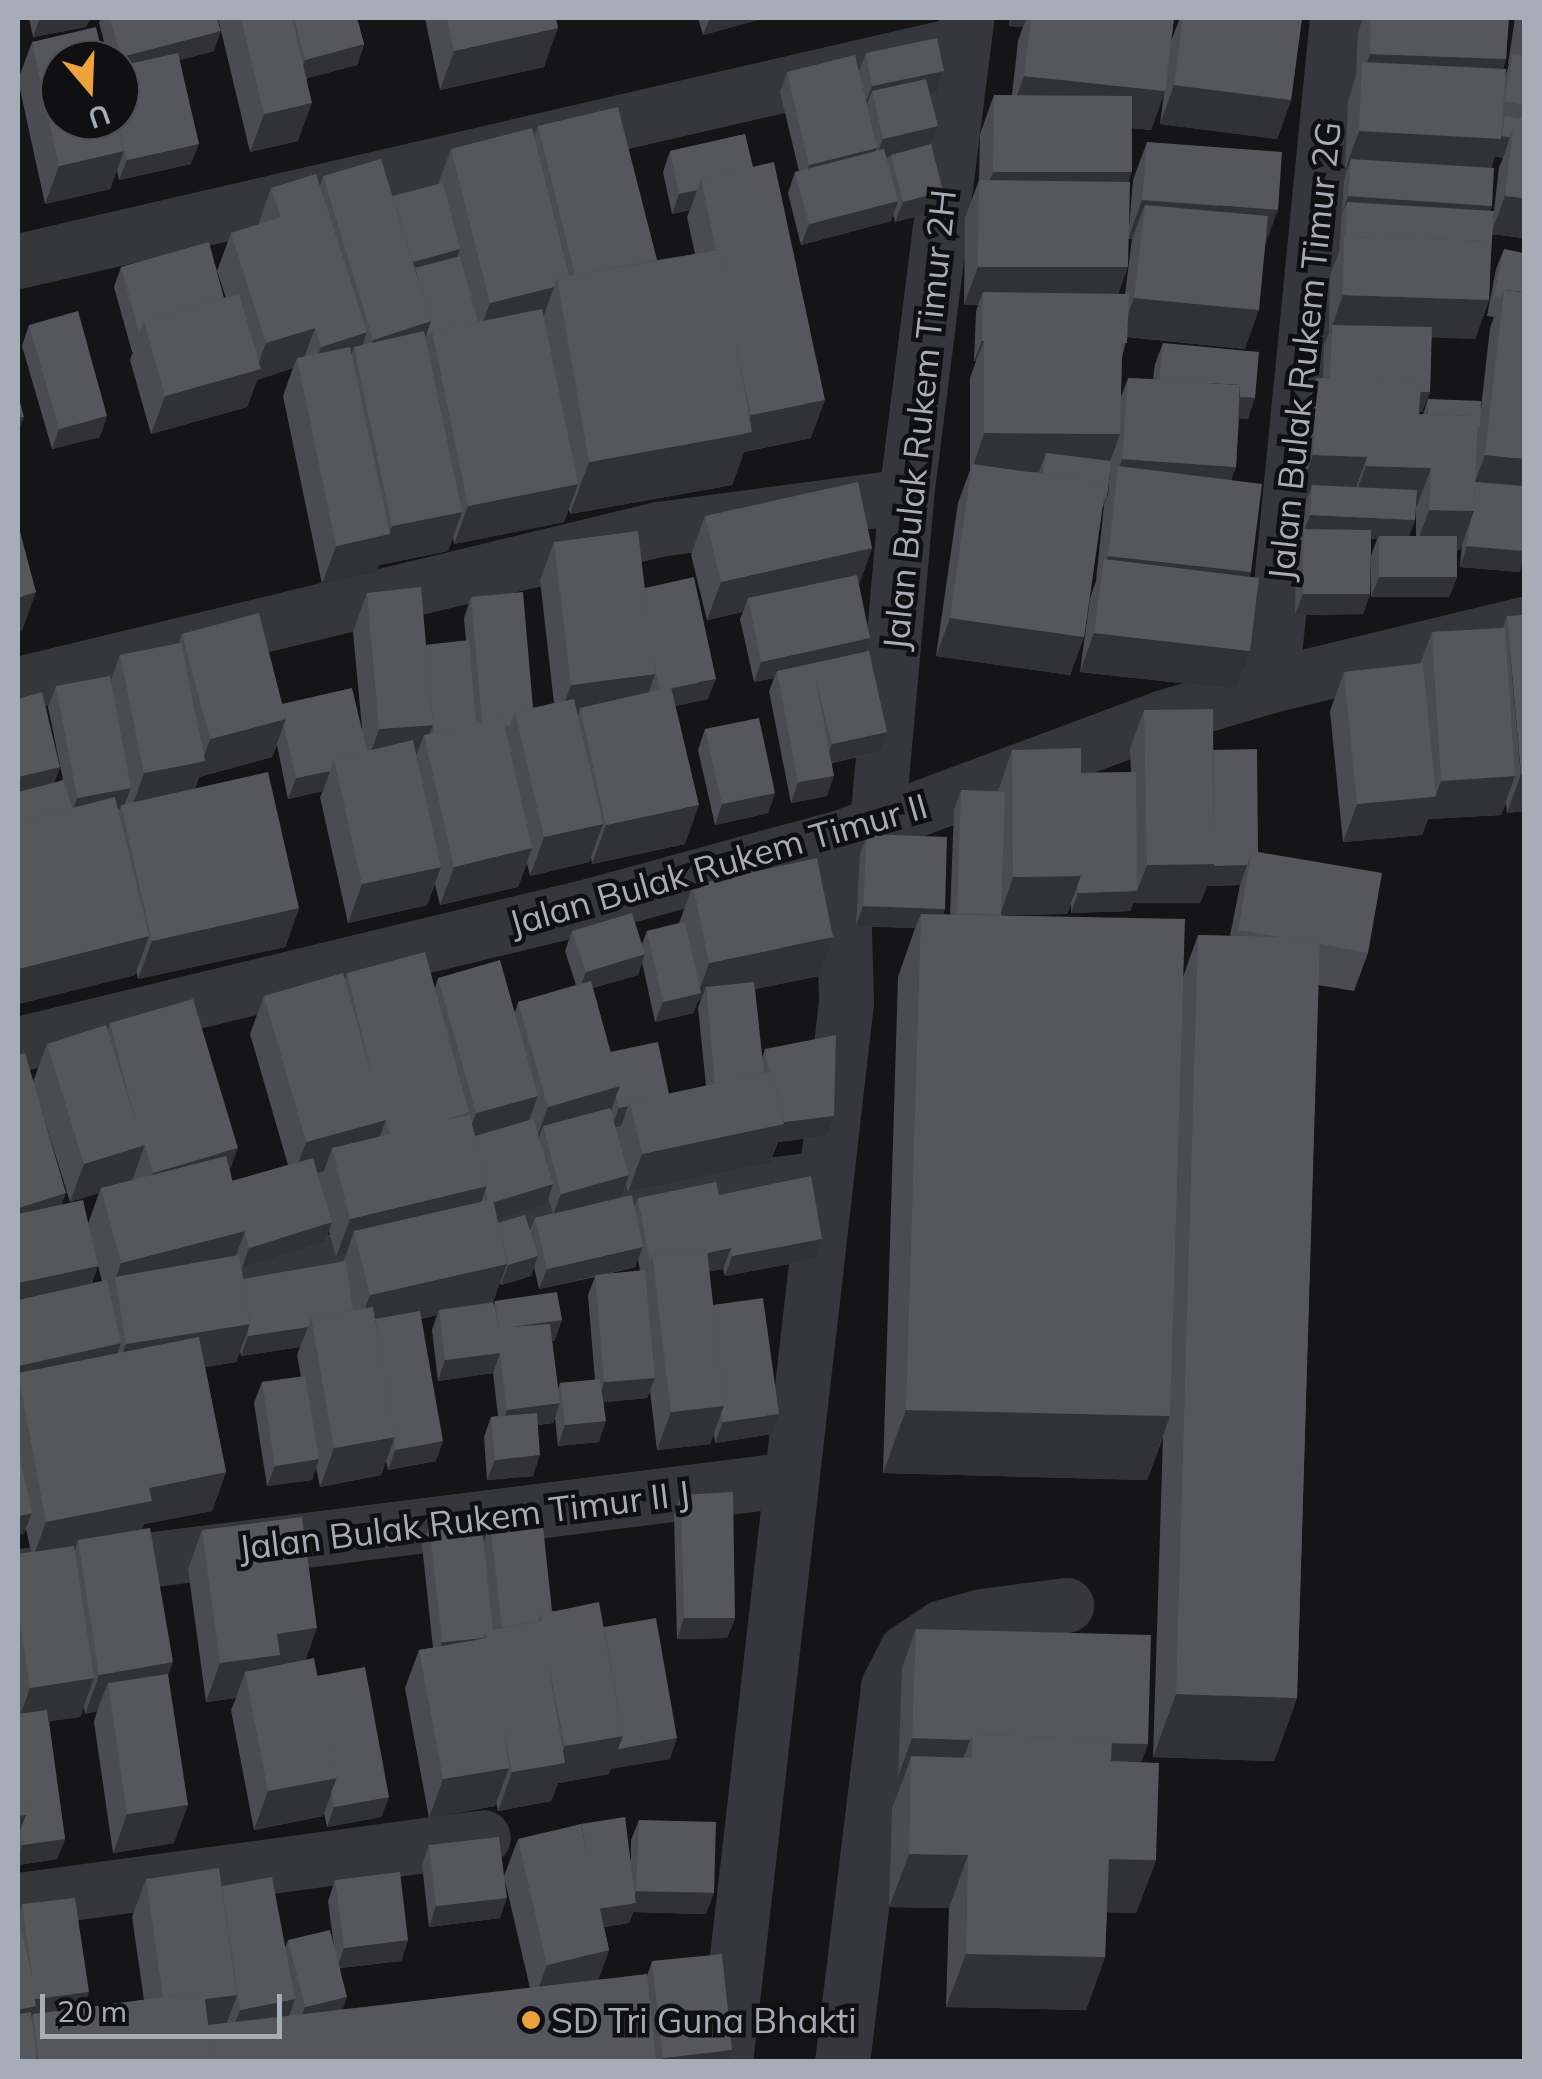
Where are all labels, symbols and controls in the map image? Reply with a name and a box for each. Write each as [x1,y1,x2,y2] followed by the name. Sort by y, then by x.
[40,40,140,140] north arrow
[84,97,115,137] text: U
[1259,119,1349,583] street label: Jalan Bulak Rukem Timur 2G
[874,188,964,652] street label: Jalan Bulak Rukem Timur 2H
[504,784,932,944] street label: Jalan Bulak Rukem Timur II
[236,1471,692,1569] street label: Jalan Bulak Rukem Timur II J
[45,1974,288,2036] scale bar
[57,1992,127,2030] text: 20 m
[551,1999,857,2041] place label: SD Tri Guna Bhakti
[520,2009,542,2031] marker: SD Tri Guna Bhakti

